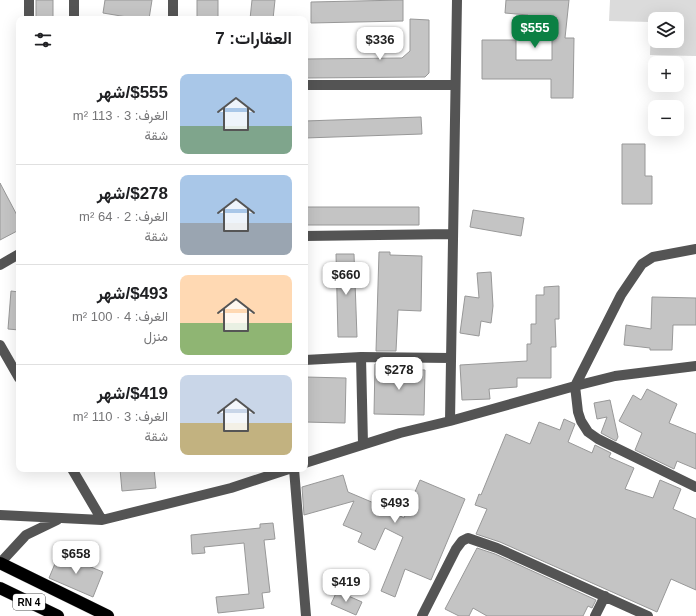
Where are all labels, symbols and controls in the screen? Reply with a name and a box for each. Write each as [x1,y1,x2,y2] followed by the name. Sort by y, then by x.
[648,12,684,136] map controls
[648,12,684,48] button: layers
[511,15,559,49] pin: $555
[521,20,549,35] text: $555
[356,27,404,61] pin: $336
[32,29,54,51] icon: filters
[215,29,292,48] text: العقارات: 7
[366,32,394,47] text: $336
[648,56,684,92] button: +
[97,83,168,102] text: $555/شهر
[212,90,260,138] icon: home
[648,100,684,136] button: −
[73,108,168,123] text: الغرف: 3 · 113 m²
[145,128,168,143] text: شقة
[97,184,168,203] text: $278/شهر
[212,191,260,239] icon: home
[79,209,168,224] text: الغرف: 2 · 64 m²
[145,229,168,244] text: شقة
[322,262,370,296] pin: $660
[332,267,360,282] text: $660
[97,284,168,303] text: $493/شهر
[212,291,260,339] icon: home
[72,309,168,324] text: الغرف: 4 · 100 m²
[144,329,168,344] text: منزل
[375,357,423,391] pin: $278
[385,362,413,377] text: $278
[97,384,168,403] text: $419/شهر
[212,391,260,439] icon: home
[73,409,168,424] text: الغرف: 3 · 110 m²
[145,429,168,444] text: شقة
[371,490,419,524] pin: $493
[381,495,409,510] text: $493
[52,541,100,575] pin: $658
[62,546,90,561] text: $658
[322,569,370,603] pin: $419
[332,574,360,589] text: $419
[13,594,45,610] road number: RN 4

